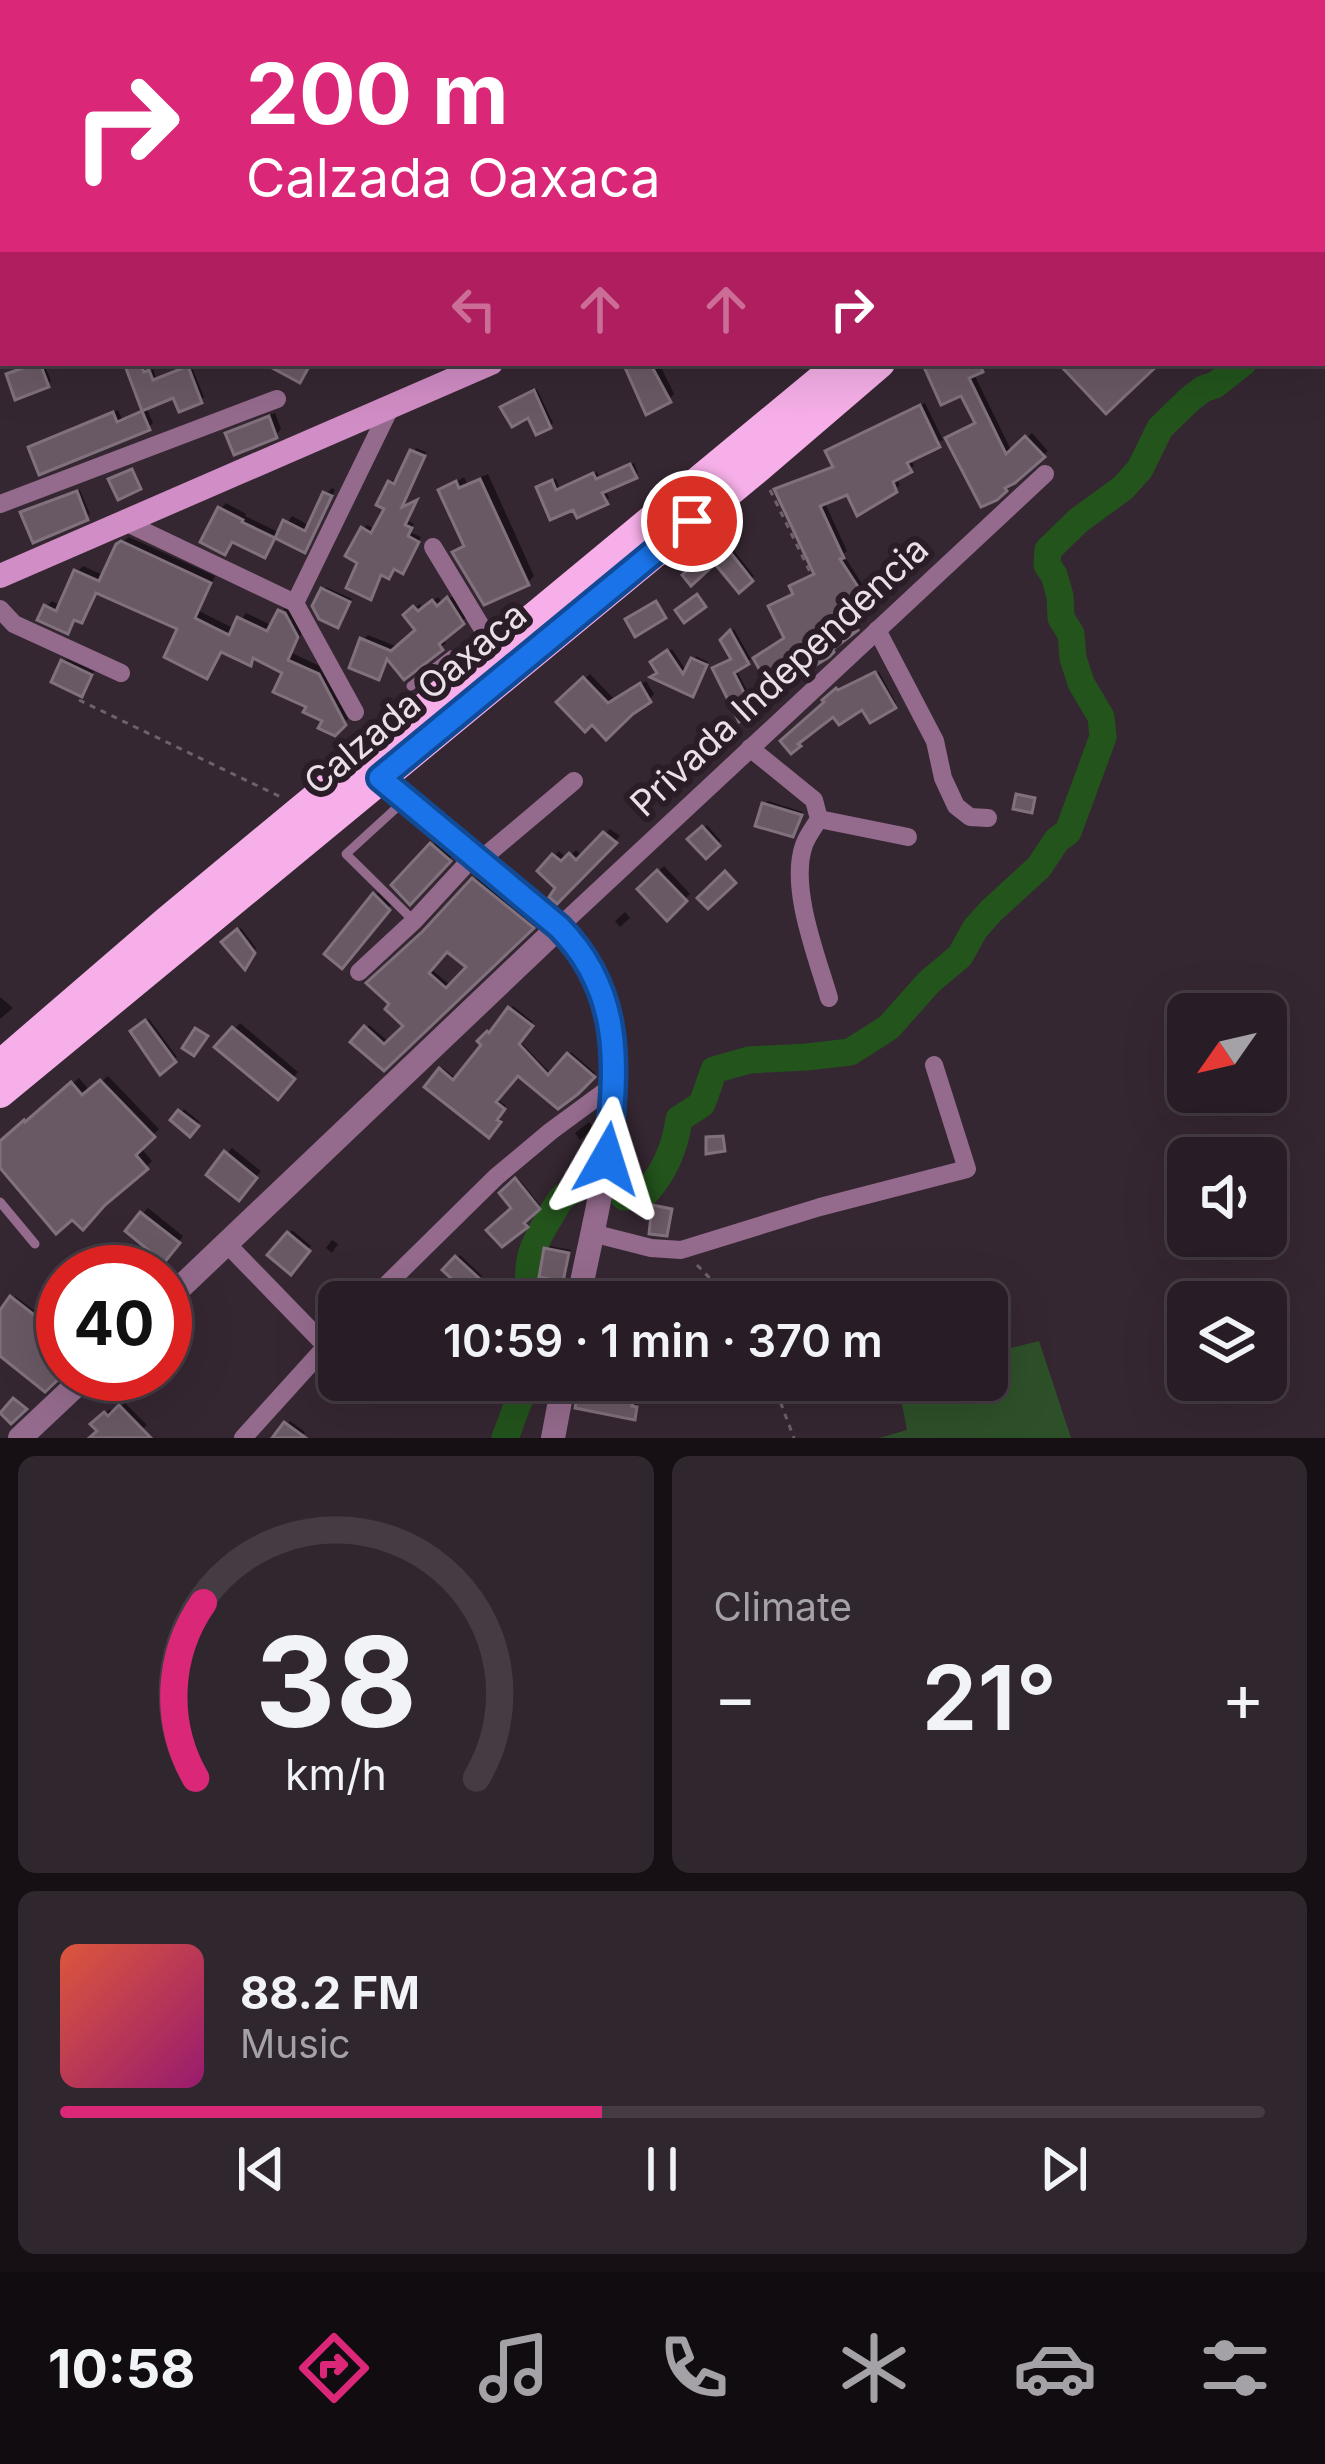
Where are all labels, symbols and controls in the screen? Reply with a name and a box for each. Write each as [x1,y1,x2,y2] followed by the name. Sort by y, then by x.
[246,43,509,144] text: 200 m
[48,48,204,204] icon: right
[246,145,661,210] text: Calzada Oaxaca
[441,276,507,342] icon: left
[567,276,633,342] icon: ahead
[693,276,759,342] icon: ahead
[819,276,885,342] icon: right
[641,470,743,572] pin
[659,488,725,554] icon: arrive
[621,527,937,825] street label: Privada Independencia
[295,592,535,804] street label: Calzada Oaxaca
[1167,993,1287,1113] north arrow
[1167,993,1287,1401] map controls
[544,1096,670,1222] position arrow
[1167,1137,1287,1257] button: sound
[36,1245,192,1401] speed limit sign: 40
[1167,1281,1287,1401] button: layers
[443,1313,883,1368] text: 10:59 · 1 min · 370 m
[714,1583,852,1630] text: Climate
[255,1606,417,1757] text: 38
[922,1643,1057,1752] text: 21°
[714,1657,757,1737] text: −
[1221,1657,1265,1737] text: +
[285,1747,387,1799] text: km/h
[240,1965,420,2020] text: 88.2 FM
[240,2020,351,2067] text: Music
[228,2136,294,2202] icon: previous
[629,2136,695,2202] icon: pause
[1031,2136,1097,2202] icon: next
[292,2326,376,2410] icon: directions
[472,2326,556,2410] icon: music
[652,2326,736,2410] icon: phone
[832,2326,916,2410] icon: climate
[1013,2326,1097,2410] icon: car
[1193,2326,1277,2410] icon: filters
[48,2336,196,2401] text: 10:58

